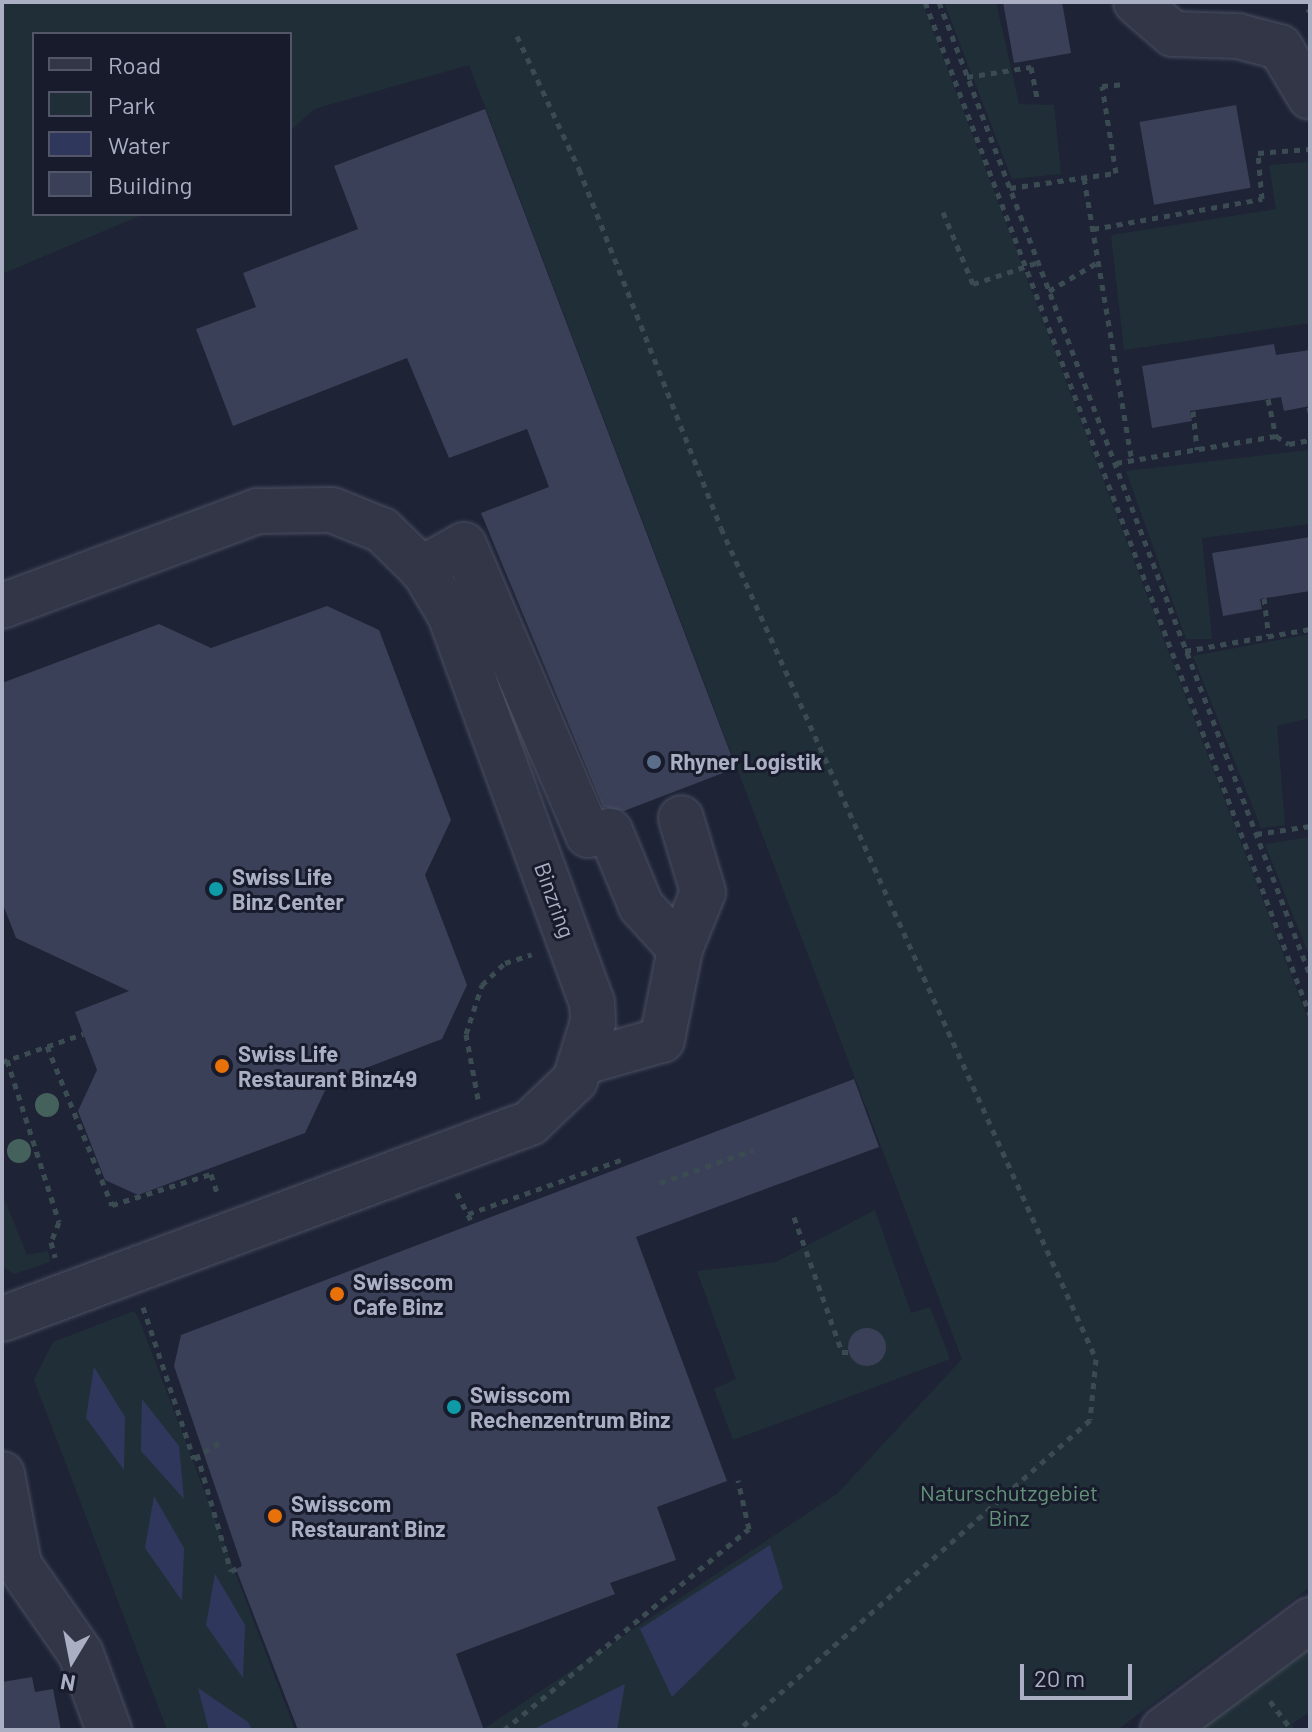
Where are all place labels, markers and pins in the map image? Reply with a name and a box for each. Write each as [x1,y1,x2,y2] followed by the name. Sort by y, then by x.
[670,749,822,775] place label: Rhyner Logistik
[645,753,663,771] marker: Rhyner Logistik
[232,863,344,914] place label: Swiss Life Binz Center
[207,880,225,898] marker: Swiss Life Binz Center
[238,1040,417,1092] place label: Swiss Life Restaurant Binz49
[213,1057,231,1075] marker: Swiss Life Restaurant Binz49
[353,1268,453,1320] place label: Swisscom Cafe Binz
[328,1285,346,1303] marker: Swisscom Cafe Binz
[470,1381,670,1432] place label: Swisscom Rechenzentrum Binz
[445,1398,463,1416] marker: Swisscom Rechenzentrum Binz
[291,1490,445,1542] place label: Swisscom Restaurant Binz
[266,1507,284,1525] marker: Swisscom Restaurant Binz

